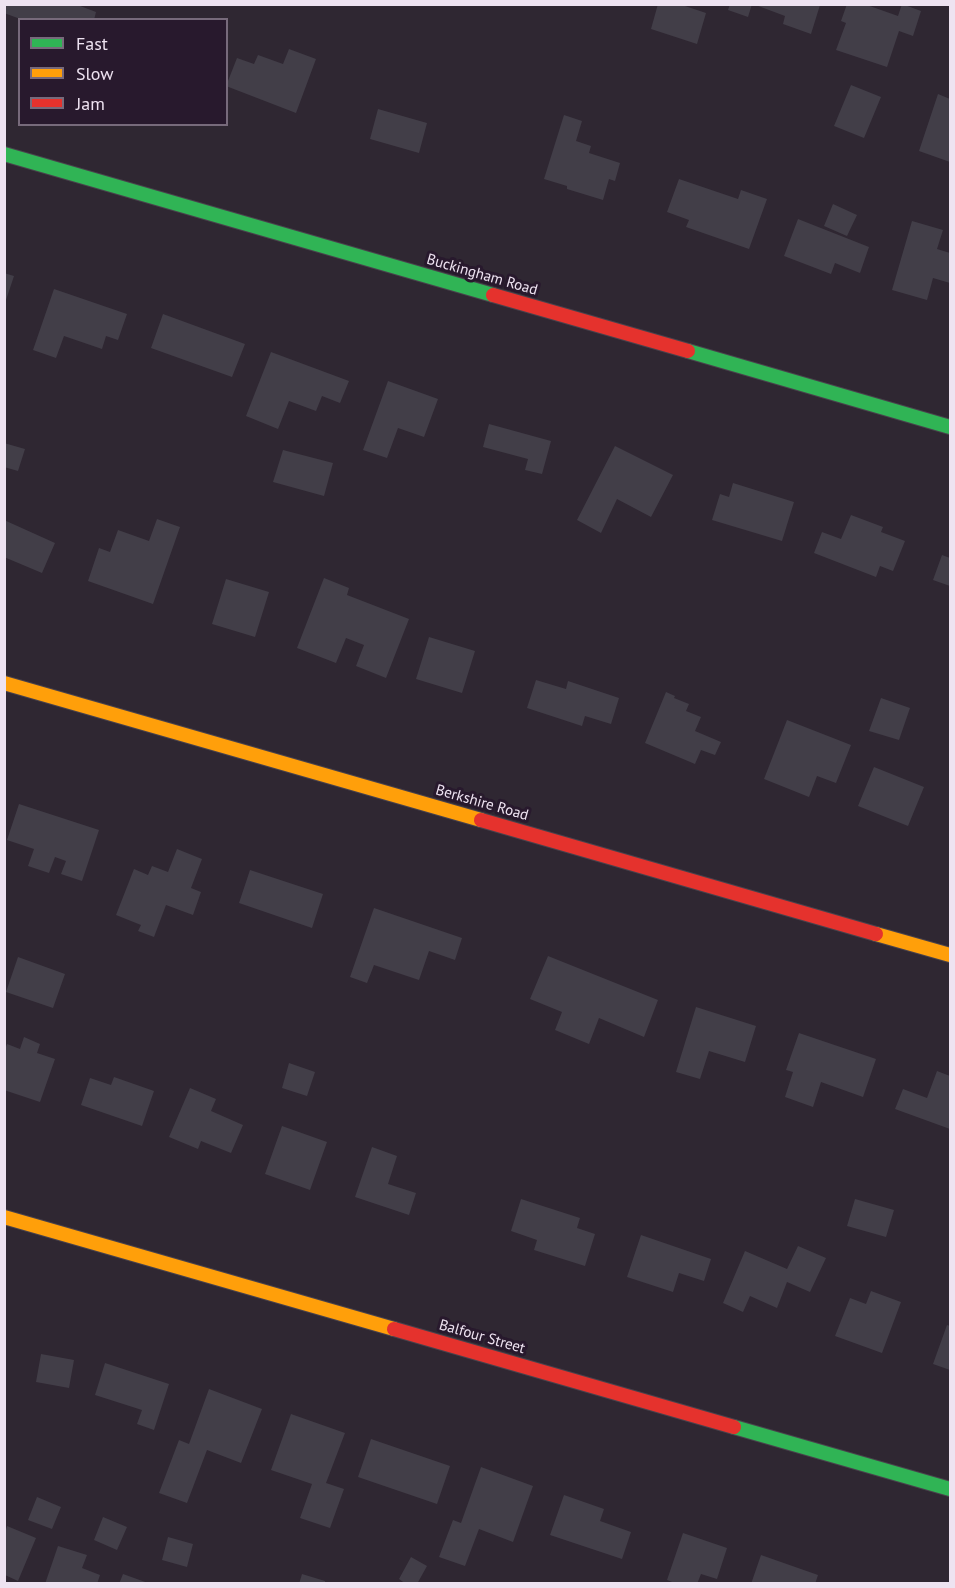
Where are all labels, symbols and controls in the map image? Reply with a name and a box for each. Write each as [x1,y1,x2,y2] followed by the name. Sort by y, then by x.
[18,18,228,126] legend
[76,32,108,55] text: Fast
[76,62,114,85] text: Slow
[76,92,105,115] text: Jam
[424,251,540,299] street label: Buckingham Road
[434,781,530,825] street label: Berkshire Road
[437,1316,527,1358] street label: Balfour Street

